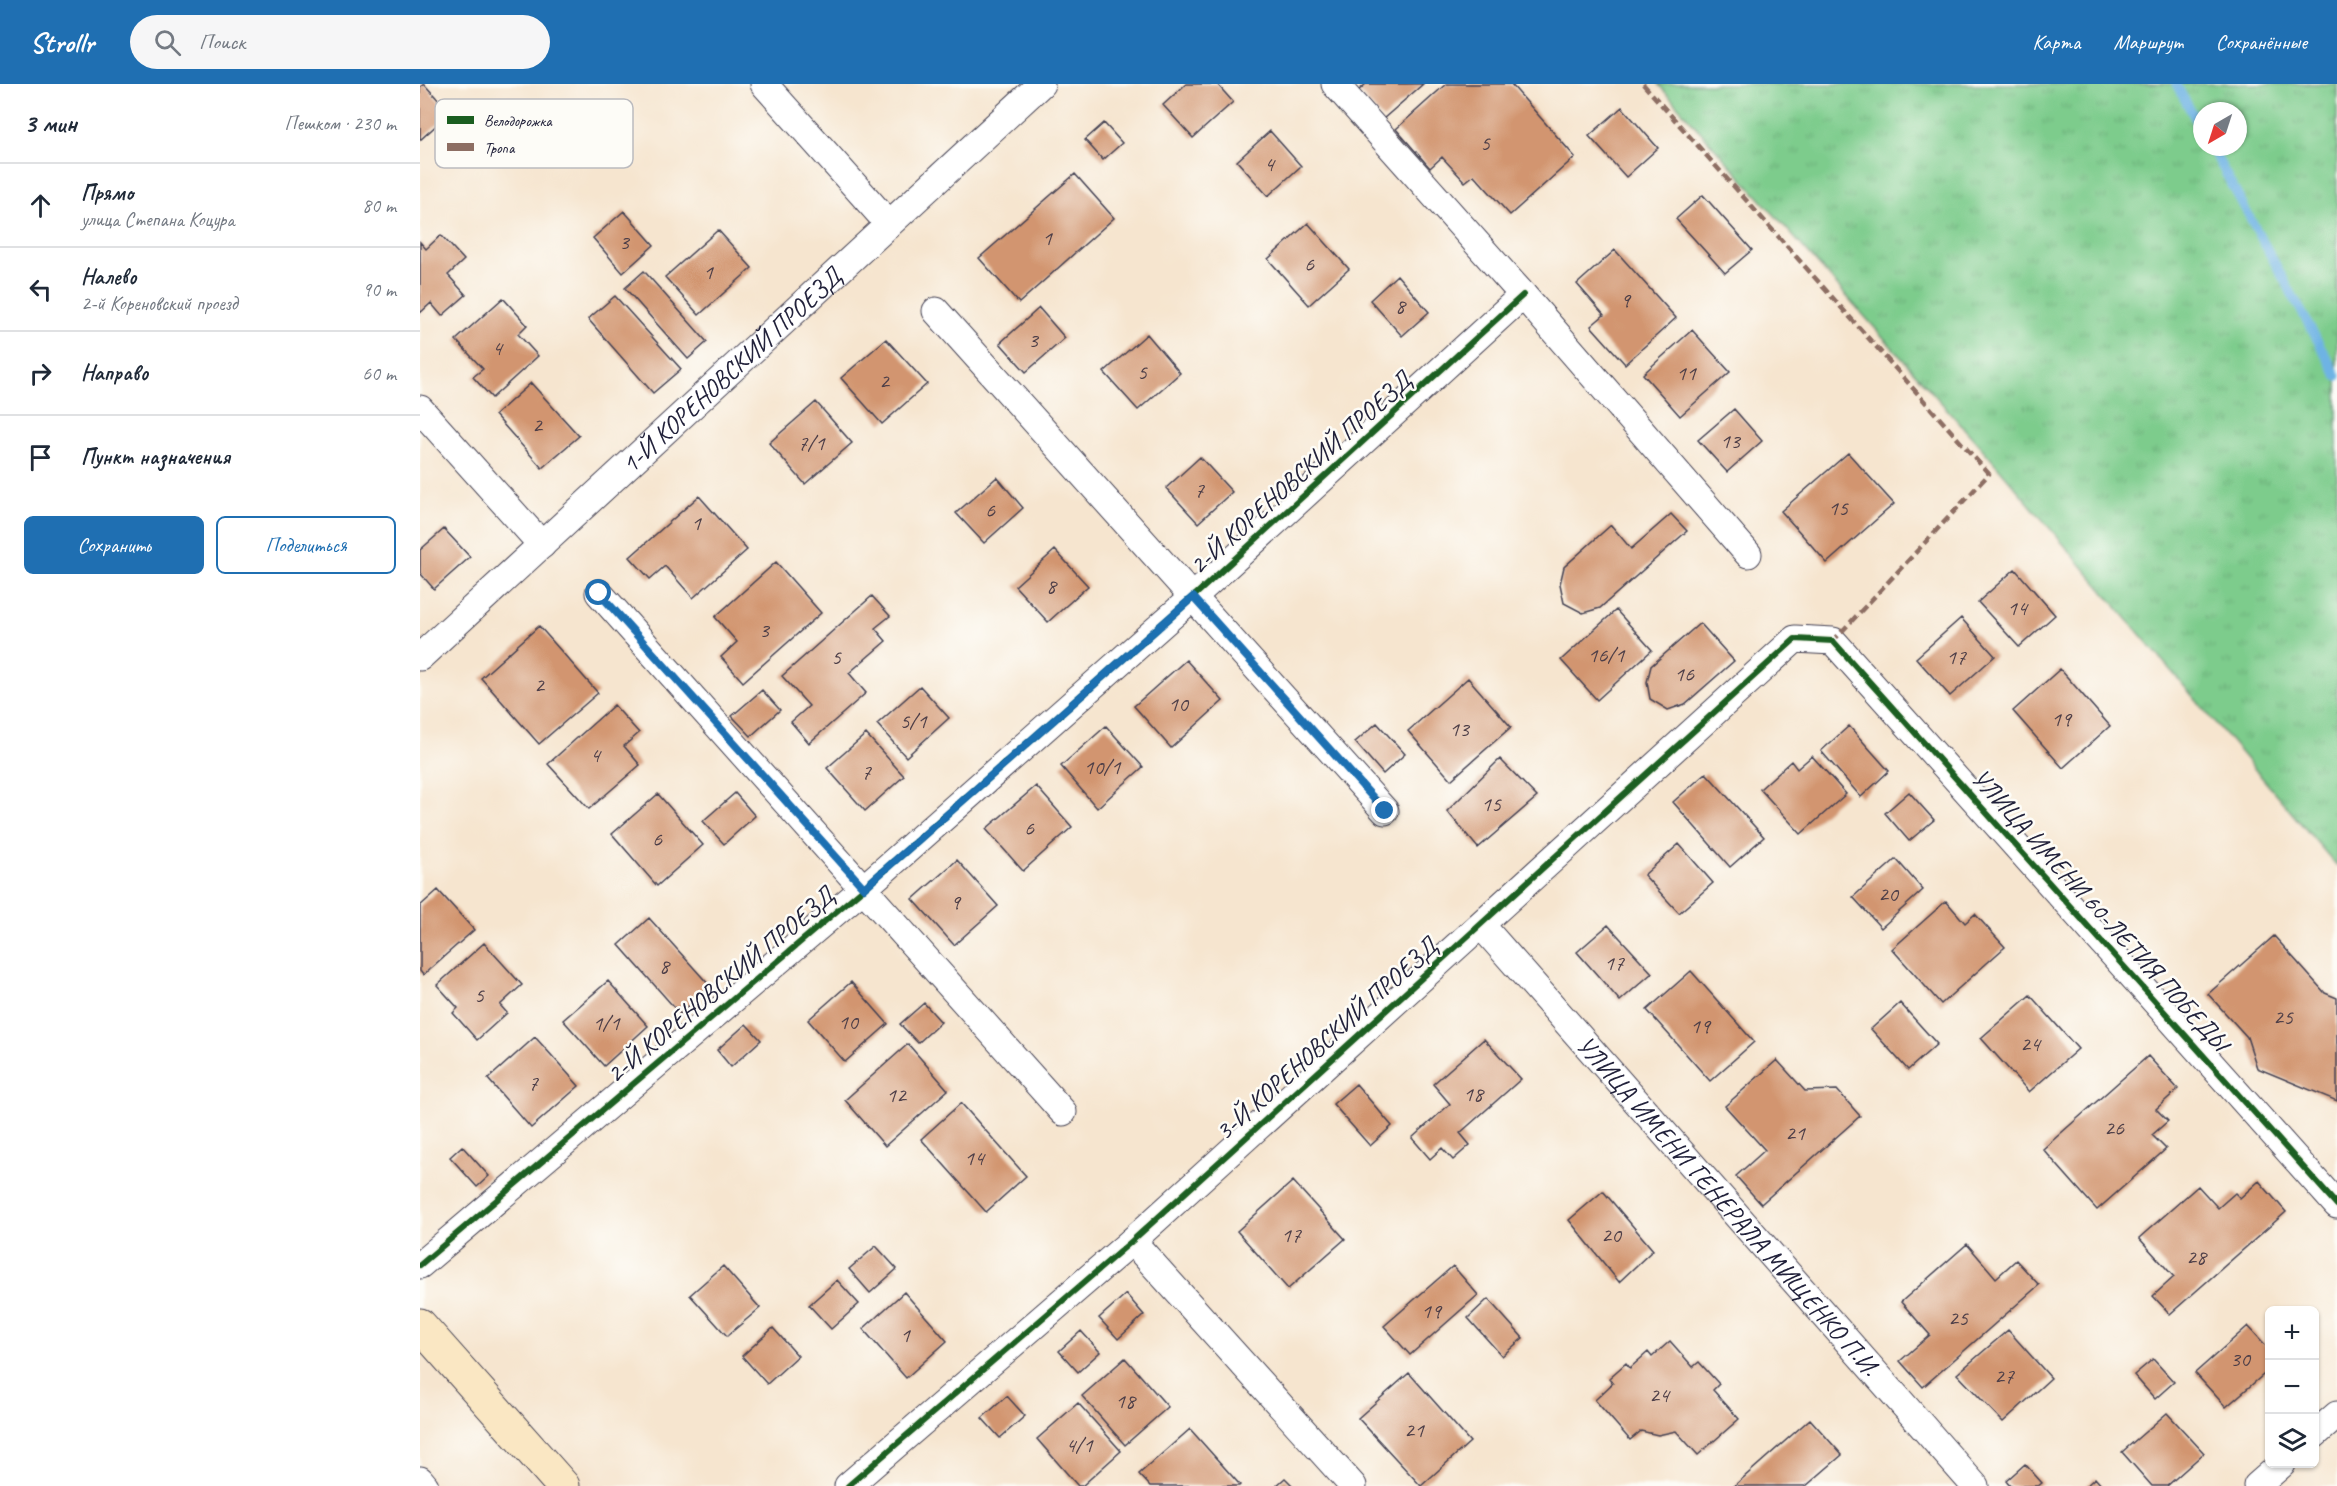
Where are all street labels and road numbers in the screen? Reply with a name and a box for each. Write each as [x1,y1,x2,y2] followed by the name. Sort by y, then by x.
[614,259,849,480] street label: 1-Й КОРЕНОВСКИЙ ПРОЕЗД
[1182,363,1420,582] street label: 2-Й КОРЕНОВСКИЙ ПРОЕЗД
[1964,762,2239,1062] street label: УЛИЦА ИМЕНИ 60-ЛЕТИЯ ПОБЕДЫ
[599,878,843,1090] street label: 2-Й КОРЕНОВСКИЙ ПРОЕЗД
[1208,929,1446,1148] street label: 3-Й КОРЕНОВСКИЙ ПРОЕЗД
[1570,1029,1887,1383] street label: УЛИЦА ИМЕНИ ГЕНЕРАЛА МИЩЕНКО П.И.

